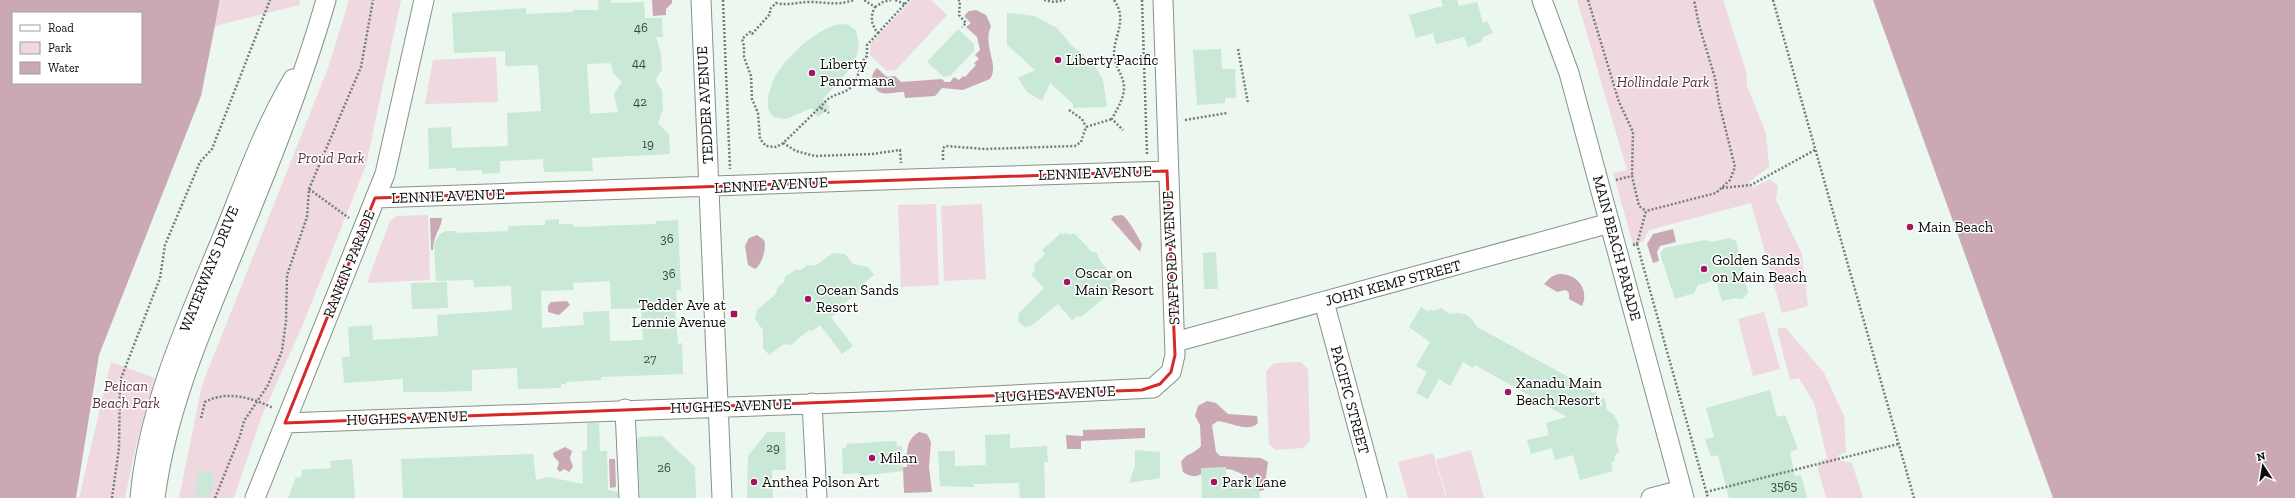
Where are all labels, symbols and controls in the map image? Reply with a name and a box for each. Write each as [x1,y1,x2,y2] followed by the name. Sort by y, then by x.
[12,12,142,84] legend
[634,20,648,35] house number: 46
[48,21,74,35] text: Road
[48,41,73,55] text: Park
[693,46,717,164] street label: TEDDER AVENUE
[1066,51,1158,69] place label: Liberty Pacific
[632,55,646,70] house number: 44
[820,55,894,90] place label: Liberty Panormana
[1053,55,1063,65] marker: Liberty Pacific
[48,61,80,75] text: Water
[807,68,817,78] marker: Liberty Panormana
[1617,73,1710,91] park label: Hollindale Park
[633,94,647,109] house number: 42
[642,136,654,151] house number: 19
[297,149,365,167] park label: Proud Park
[1038,162,1152,184] street label: LENNIE AVENUE
[714,173,828,197] street label: LENNIE AVENUE
[1589,173,1645,323] street label: MAIN BEACH PARADE
[391,185,505,207] street label: LENNIE AVENUE
[1158,190,1184,326] street label: STAFFORD AVENUE
[176,203,243,335] street label: WATERWAYS DRIVE
[319,207,379,321] street label: RANKIN PARADE
[1918,218,1994,236] place label: Main Beach
[1905,222,1915,232] marker: Main Beach
[660,231,674,246] house number: 36
[1712,251,1808,286] place label: Golden Sands on Main Beach
[1323,256,1463,310] street label: JOHN KEMP STREET
[1075,264,1154,299] place label: Oscar on Main Resort
[1699,264,1709,274] marker: Golden Sands on Main Beach
[662,266,676,281] house number: 36
[1062,277,1072,287] marker: Oscar on Main Resort
[816,281,899,316] place label: Ocean Sands Resort
[803,294,813,304] marker: Ocean Sands Resort
[632,296,726,331] place label: Tedder Ave at Lennie Avenue
[729,309,739,319] marker: Tedder Ave at Lennie Avenue
[1327,344,1373,456] street label: PACIFIC STREET
[644,351,656,366] house number: 27
[1516,374,1602,409] place label: Xanadu Main Beach Resort
[92,377,160,412] park label: Pelican Beach Park
[994,382,1116,406] street label: HUGHES AVENUE
[1503,387,1513,397] marker: Xanadu Main Beach Resort
[670,395,792,417] street label: HUGHES AVENUE
[346,407,468,429] street label: HUGHES AVENUE
[766,440,780,455] house number: 29
[2243,446,2283,486] north arrow
[880,449,918,467] place label: Milan
[2256,449,2267,464] text: N
[867,453,877,463] marker: Milan
[657,460,671,475] house number: 26
[762,473,880,491] place label: Anthea Polson Art
[1222,473,1286,491] place label: Park Lane
[749,477,759,487] marker: Anthea Polson Art
[1209,477,1219,487] marker: Park Lane
[1771,478,1798,493] house number: 3565

